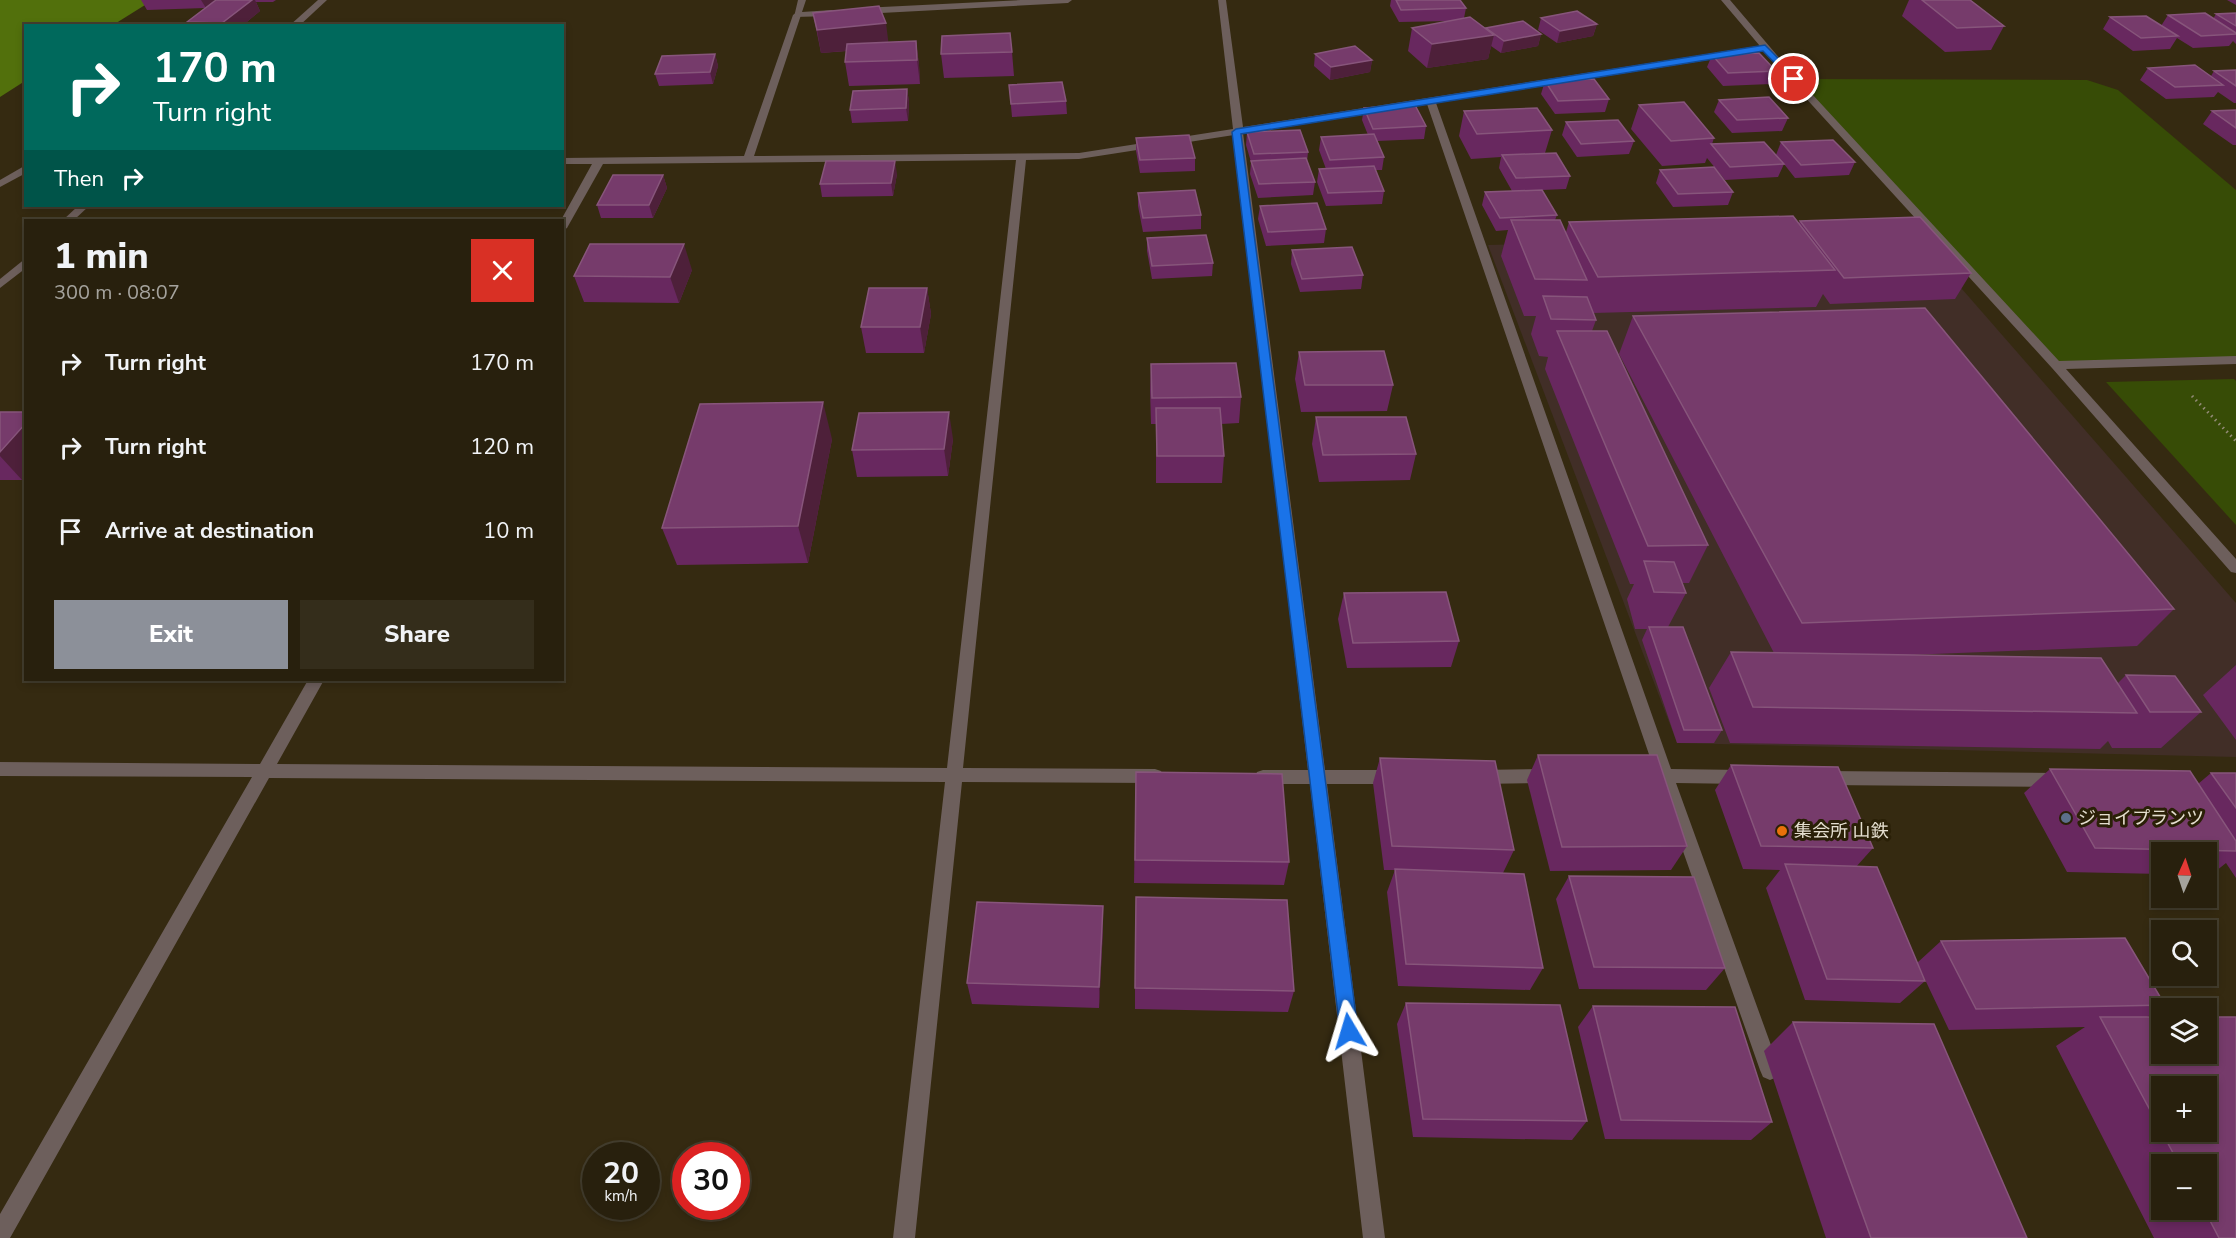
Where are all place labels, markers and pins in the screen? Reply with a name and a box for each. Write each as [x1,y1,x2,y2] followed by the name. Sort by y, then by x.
[1768,53,1819,104] pin
[2078,806,2204,830] place label: ジョイプランツ
[2059,811,2073,825] marker: ジョイプランツ
[1794,819,1889,843] place label: 集会所 山鉄
[1775,824,1789,838] marker: 集会所 山鉄

